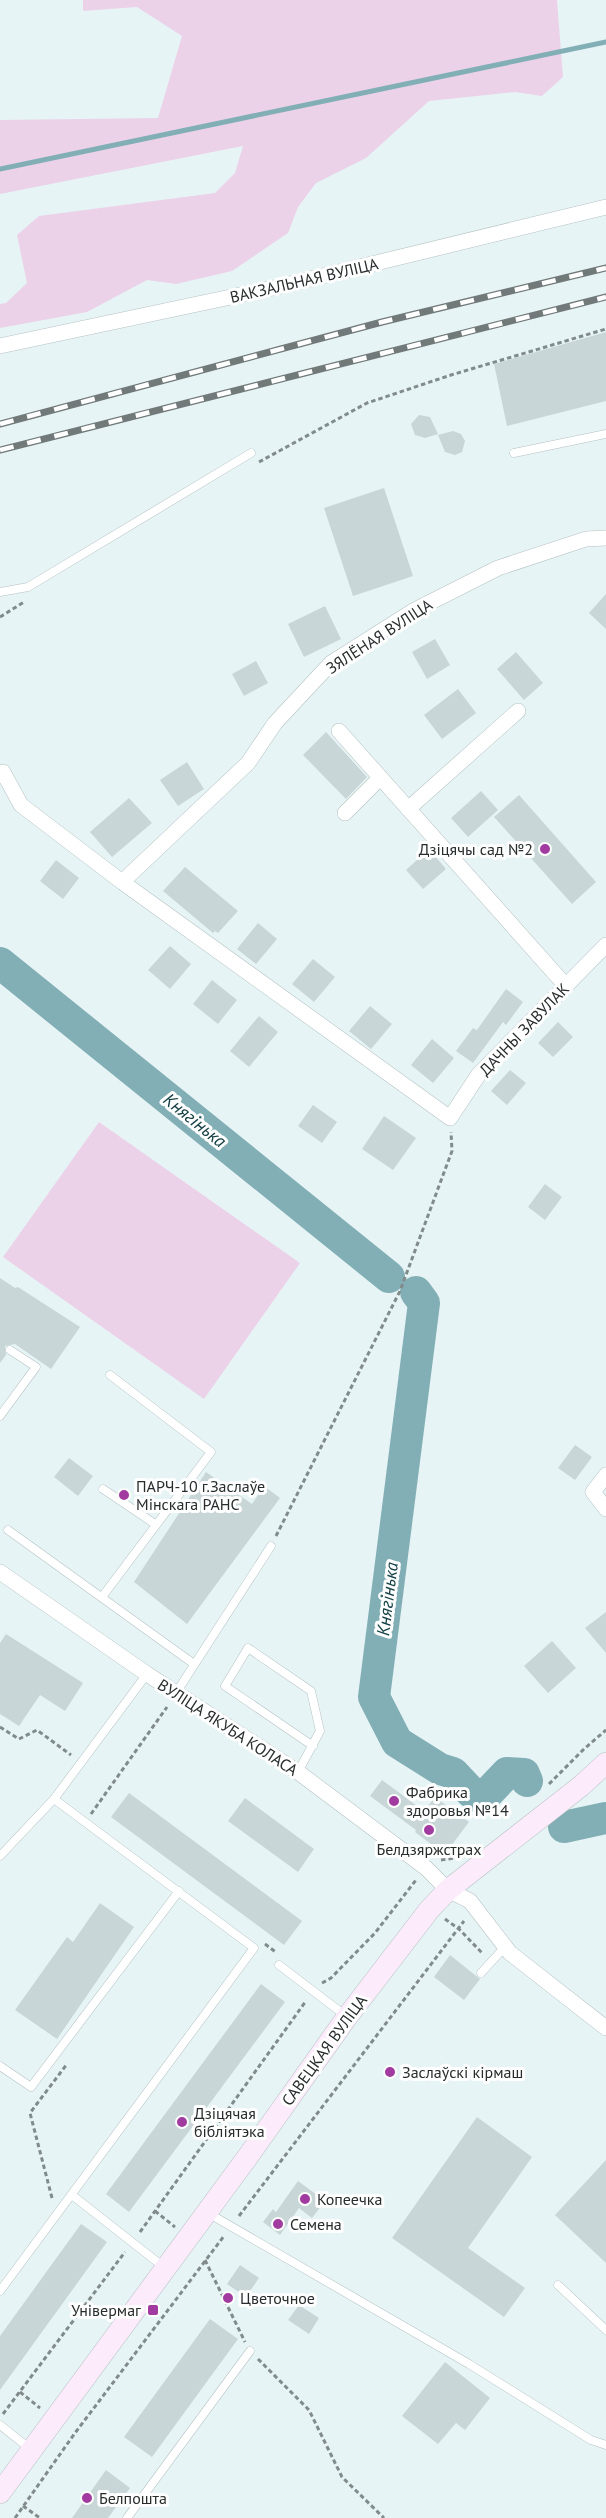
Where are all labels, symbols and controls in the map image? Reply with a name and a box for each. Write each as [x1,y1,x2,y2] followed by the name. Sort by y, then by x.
[228,253,381,307] street label: ВАКЗАЛЬНАЯ ВУЛІЦА
[322,594,436,678] street label: ЗЯЛЁНАЯ ВУЛІЦА
[419,839,533,859] place label: Дзіцячы сад №2
[538,842,552,856] marker: Дзіцячы сад №2
[475,978,573,1079] street label: ДАЧНЫ ЗАВУЛАК
[159,1088,231,1152] water label: Княгінька
[136,1476,265,1514] place label: ПАРЧ-10 г.Заслаўе Мінскага РАНС
[117,1488,131,1502] marker: ПАРЧ-10 г.Заслаўе Мінскага РАНС
[371,1561,403,1637] water label: Княгінька
[154,1674,302,1780] street label: ВУЛІЦА ЯКУБА КОЛАСА
[406,1782,509,1820] place label: Фабрика здоровья №14
[387,1794,401,1808] marker: Фабрика здоровья №14
[422,1823,436,1837] marker: Белдзяржстрах
[376,1839,482,1859] place label: Белдзяржстрах
[277,1990,371,2109] street label: САВЕЦКАЯ ВУЛІЦА
[402,2062,523,2082] place label: Заслаўскі кірмаш
[383,2065,397,2079] marker: Заслаўскі кірмаш
[194,2103,265,2141] place label: Дзіцячая бібліятэка
[175,2115,189,2129] marker: Дзіцячая бібліятэка
[317,2189,382,2209] place label: Копеечка
[298,2192,312,2206] marker: Копеечка
[290,2214,342,2234] place label: Семена
[271,2217,285,2231] marker: Семена
[240,2288,315,2308] place label: Цветочное
[221,2291,235,2305] marker: Цветочное
[71,2300,141,2320] place label: Універмаг
[146,2303,160,2317] marker: Універмаг
[99,2488,167,2508] place label: Белпошта
[80,2491,94,2505] marker: Белпошта

